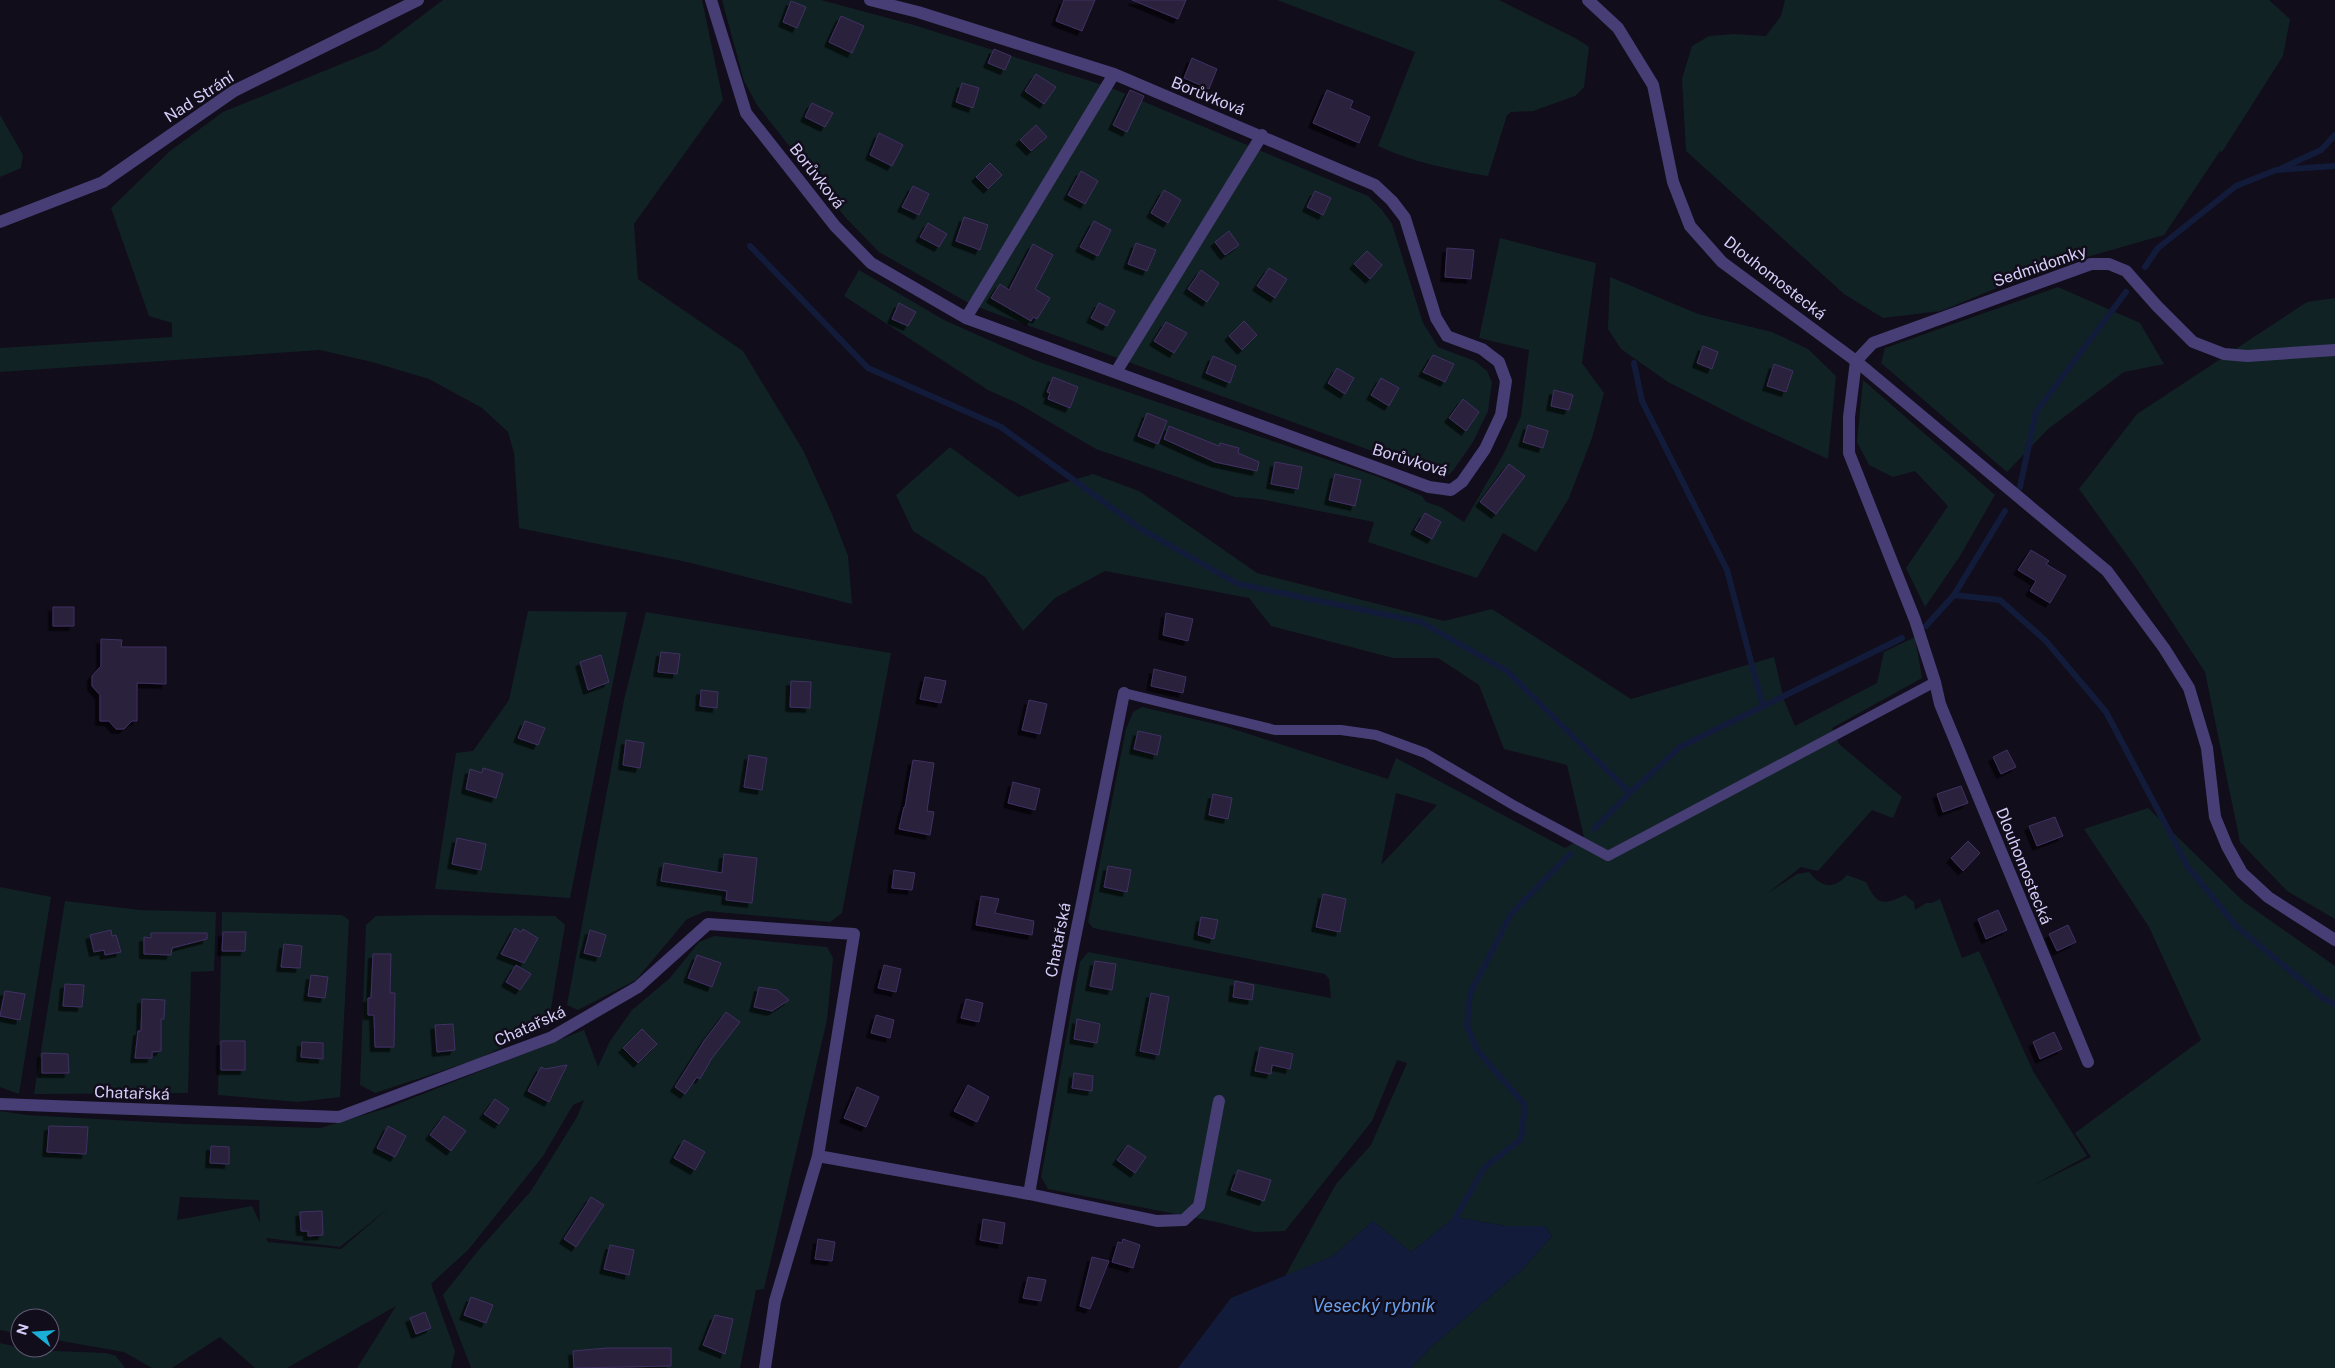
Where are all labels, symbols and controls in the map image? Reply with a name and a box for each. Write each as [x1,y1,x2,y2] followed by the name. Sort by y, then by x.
[161,67,238,126] street label: Nad Strání
[1168,73,1248,119] street label: Borůvková
[786,140,848,212] street label: Borůvková
[1720,232,1830,324] street label: Dlouhomostecká
[1991,241,2090,291] street label: Sedmidomky
[1370,440,1450,480] street label: Borůvková
[1992,805,2056,927] street label: Dlouhomostecká
[1041,901,1075,979] street label: Chatařská
[492,1002,568,1050] street label: Chatařská
[94,1082,170,1104] street label: Chatařská
[1313,1295,1436,1316] water label: Vesecký rybník
[10,1308,60,1358] north arrow
[13,1322,32,1337] text: N

